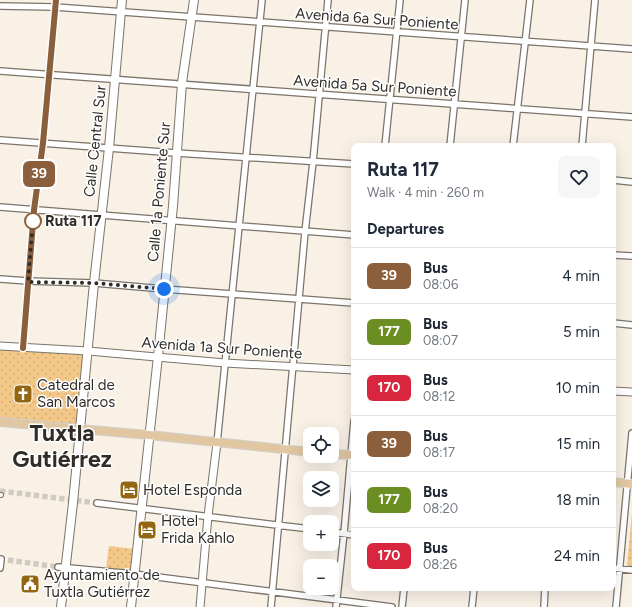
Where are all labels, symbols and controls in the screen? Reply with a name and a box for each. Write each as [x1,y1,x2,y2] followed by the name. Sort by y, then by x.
[295,4,459,34] street label: Avenida 6a Sur Poniente
[293,71,457,101] street label: Avenida 5a Sur Poniente
[80,84,110,198] street label: Calle Central Sur
[144,121,174,263] street label: Calle 1a Poniente Sur
[558,156,600,198] button: heart
[367,158,439,181] text: Ruta 117
[21,161,57,187] line badge: 39
[31,165,47,182] text: 39
[367,185,484,200] text: Walk · 4 min · 260 m
[24,212,42,230] marker: Ruta 117
[45,212,102,230] place label: Ruta 117
[367,220,444,238] text: Departures
[423,259,448,277] text: Bus
[381,267,397,284] text: 39
[562,267,600,285] text: 4 min
[423,277,458,292] text: 08:06
[154,279,174,299] your location
[423,315,448,333] text: Bus
[378,323,400,340] text: 177
[563,323,600,341] text: 5 min
[141,333,303,363] street label: Avenida 1a Sur Poniente
[423,333,458,348] text: 08:07
[423,371,448,389] text: Bus
[37,376,115,411] place label: Catedral de San Marcos
[378,379,400,396] text: 170
[556,379,600,397] text: 10 min
[12,383,34,405] church icon: Catedral de San Marcos
[423,389,455,404] text: 08:12
[12,419,112,473] district label: Tuxtla Gutiérrez
[303,427,339,595] map controls
[303,427,339,463] button: locate
[423,427,448,445] text: Bus
[381,435,397,452] text: 39
[557,435,600,453] text: 15 min
[423,445,455,460] text: 08:17
[303,471,339,507] button: layers
[118,479,140,501] hotel icon: Hotel Esponda
[143,481,242,499] place label: Hotel Esponda
[423,483,448,501] text: Bus
[378,491,400,508] text: 177
[556,491,600,509] text: 18 min
[423,501,458,516] text: 08:20
[161,512,235,547] place label: Hotel Frida Kahlo
[303,515,339,551] button: +
[136,519,158,541] hotel icon: Hotel Frida Kahlo
[423,539,448,557] text: Bus
[378,547,400,564] text: 170
[554,547,600,565] text: 24 min
[423,557,457,572] text: 08:26
[303,559,339,595] button: −
[44,566,160,601] place label: Ayuntamiento de Tuxtla Gutiérrez
[19,573,41,595] public building icon: Ayuntamiento de Tuxtla Gutiérrez

